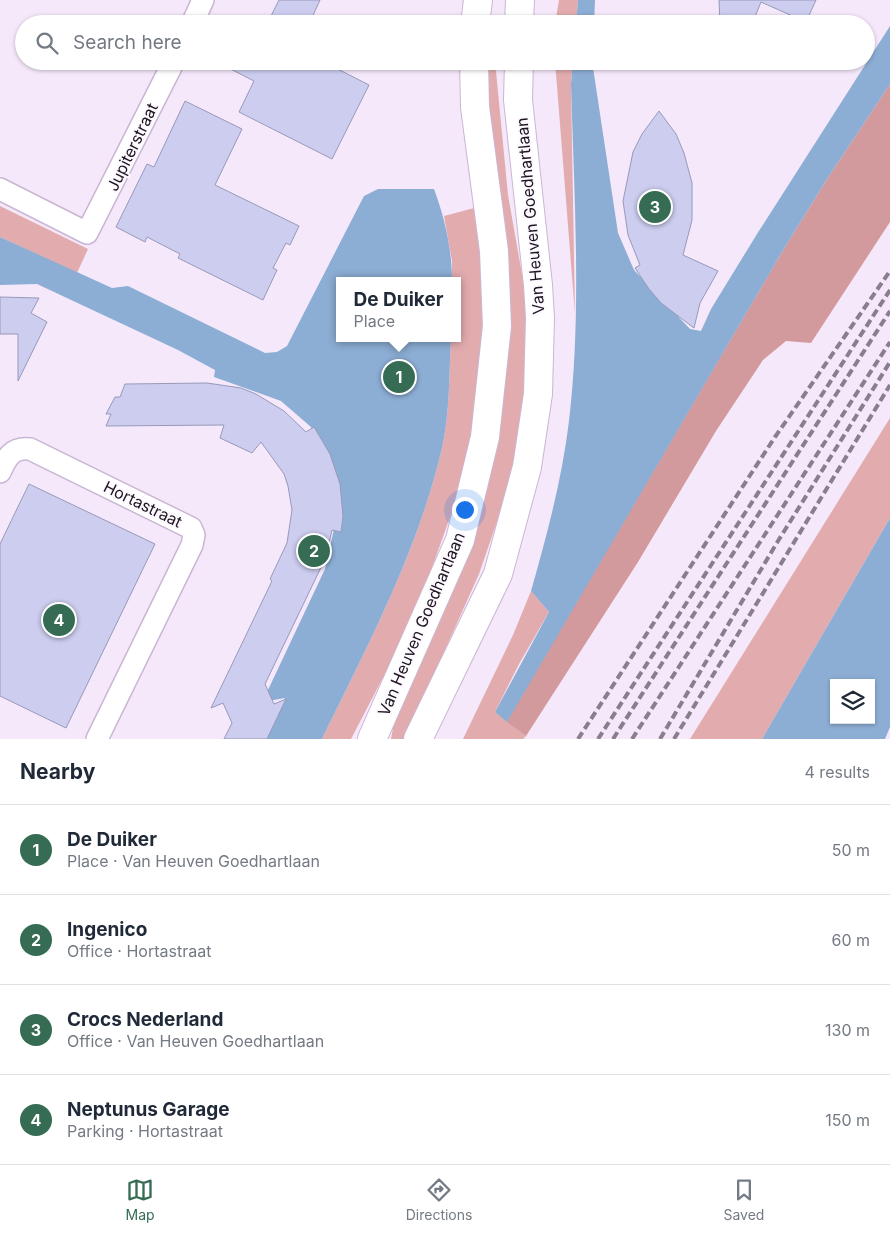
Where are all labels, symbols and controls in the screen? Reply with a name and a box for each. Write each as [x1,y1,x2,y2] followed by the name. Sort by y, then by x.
[15,15,875,70] search box
[33,29,61,57] icon: search
[73,31,182,54] text: Search here
[102,100,162,194] street label: Jupiterstraat
[511,117,549,315] street label: Van Heuven Goedhartlaan
[639,188,671,226] pin: 3
[336,277,461,342] popup
[354,288,443,311] text: De Duiker
[354,311,395,331] text: Place
[383,358,415,396] pin: 1
[100,476,186,532] street label: Hortastraat
[452,497,478,523] your location
[373,529,469,719] street label: Van Heuven Goedhartlaan
[298,532,330,570] pin: 2
[43,601,75,639] pin: 4
[830,679,875,724] map controls
[830,679,875,724] button: layers
[20,759,95,784] text: Nearby
[805,762,870,782] text: 4 results
[67,828,157,851] text: De Duiker
[33,840,39,860] text: 1
[832,840,870,860] text: 50 m
[67,851,320,871] text: Place · Van Heuven Goedhartlaan
[67,918,147,941] text: Ingenico
[31,930,41,950] text: 2
[831,930,870,950] text: 60 m
[67,941,211,961] text: Office · Hortastraat
[67,1008,223,1031] text: Crocs Nederland
[31,1020,41,1040] text: 3
[825,1020,870,1040] text: 130 m
[67,1031,324,1051] text: Office · Van Heuven Goedhartlaan
[67,1098,229,1121] text: Neptunus Garage
[31,1110,41,1130] text: 4
[825,1110,870,1130] text: 150 m
[67,1121,223,1141] text: Parking · Hortastraat
[126,1176,155,1223] tab: Map
[406,1176,472,1223] tab: Directions
[723,1176,764,1223] tab: Saved

